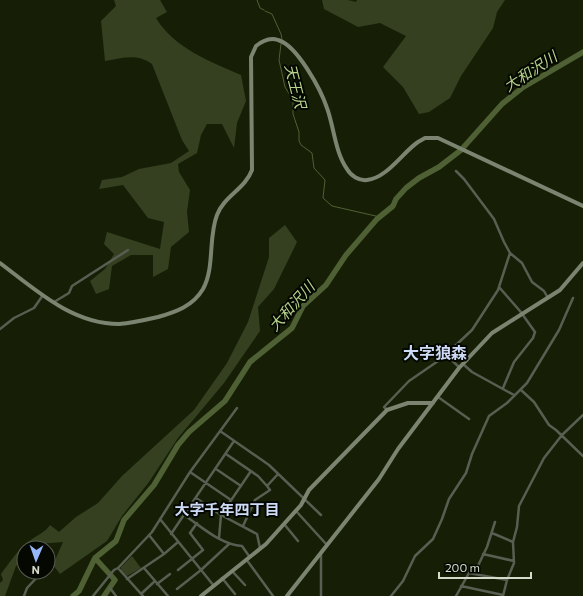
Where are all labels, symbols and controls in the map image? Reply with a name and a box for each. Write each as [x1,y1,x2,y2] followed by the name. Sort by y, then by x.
[500,46,562,95] water label: 大和沢川
[282,62,311,112] water label: 天王沢
[264,276,319,334] water label: 大和沢川
[403,343,467,362] district label: 大字狼森
[174,500,280,518] district label: 大字千年四丁目
[16,540,56,580] north arrow
[439,554,531,580] scale bar
[445,560,480,574] text: 200 m
[31,564,40,577] text: N

